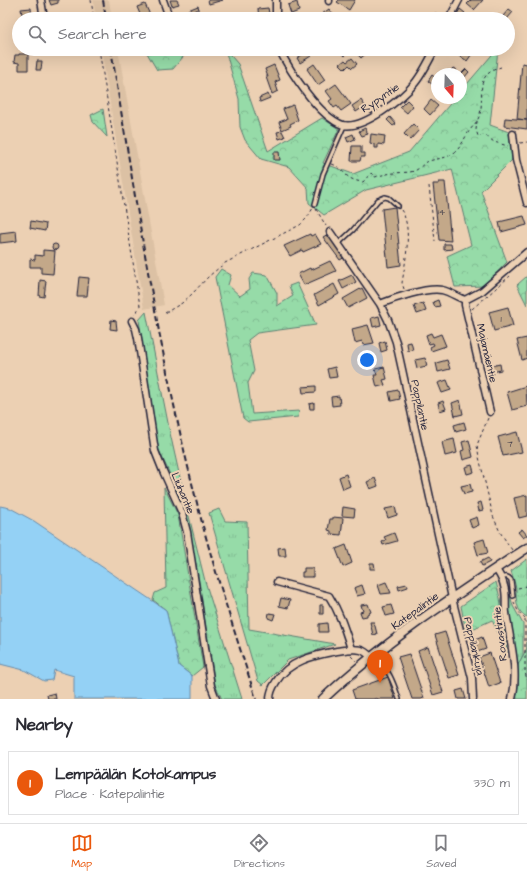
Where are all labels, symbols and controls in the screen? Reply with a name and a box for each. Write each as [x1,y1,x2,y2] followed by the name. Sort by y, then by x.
[12,12,515,56] search box
[26,23,48,45] icon: search
[58,24,147,45] text: Search here
[431,68,467,104] north arrow
[358,80,403,117] street label: Rypyntie
[439,206,445,219] house number: 4
[390,231,392,244] house number: 1
[500,313,502,326] house number: 1
[473,322,501,384] street label: Majamäentie
[357,350,377,370] your location
[407,378,433,432] street label: Pappilantie
[507,438,513,451] house number: 7
[168,470,198,516] street label: Liuhantie
[388,589,442,633] street label: Katepalintie
[489,606,511,662] street label: Rovastintie
[460,615,488,677] street label: Pappilankuja
[367,650,393,683] pin: 1
[16,713,73,737] text: Nearby
[55,764,216,785] text: Lempäälän Kotokampus
[29,774,31,792] text: 1
[473,774,510,792] text: 330 m
[55,785,165,803] text: Place · Katepalintie
[71,832,93,871] tab: Map
[234,832,285,871] tab: Directions
[426,832,456,871] tab: Saved

